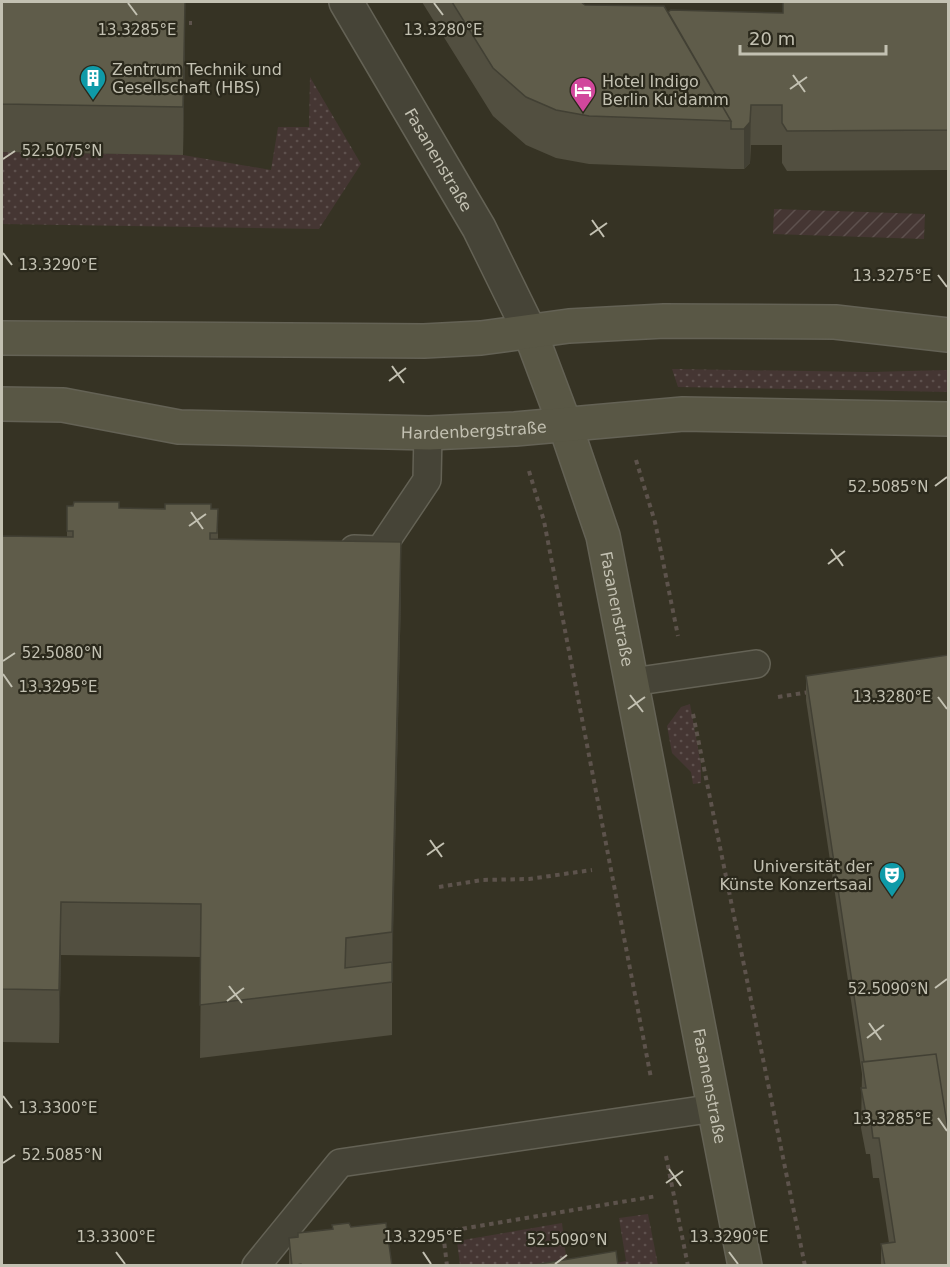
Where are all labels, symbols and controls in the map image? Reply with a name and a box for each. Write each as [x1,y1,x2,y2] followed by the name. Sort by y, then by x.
[740,18,886,56] scale bar
[97,21,177,39] text: 13.3285°E
[403,21,483,39] text: 13.3280°E
[749,28,795,49] text: 20 m
[112,60,282,97] place label: Zentrum Technik und Gesellschaft (HBS)
[78,63,108,101] building icon: Zentrum Technik und Gesellschaft (HBS)
[602,72,729,109] place label: Hotel Indigo Berlin Ku'damm
[568,75,598,113] hotel icon: Hotel Indigo Berlin Ku'damm
[401,105,476,215] street label: Fasanenstraße
[22,142,102,160] text: 52.5075°N
[18,256,98,274] text: 13.3290°E
[852,267,932,285] text: 13.3275°E
[401,417,547,443] street label: Hardenbergstraße
[848,478,928,496] text: 52.5085°N
[596,550,637,668] street label: Fasanenstraße
[22,644,102,662] text: 52.5080°N
[18,678,98,696] text: 13.3295°E
[852,688,932,706] text: 13.3280°E
[719,857,872,894] place label: Universität der Künste Konzertsaal
[877,860,907,898] theatre icon: Universität der Künste Konzertsaal
[848,980,928,998] text: 52.5090°N
[689,1027,730,1145] street label: Fasanenstraße
[18,1099,98,1117] text: 13.3300°E
[852,1110,932,1128] text: 13.3285°E
[22,1146,102,1164] text: 52.5085°N
[76,1228,156,1246] text: 13.3300°E
[383,1228,463,1246] text: 13.3295°E
[689,1228,769,1246] text: 13.3290°E
[527,1231,607,1249] text: 52.5090°N

